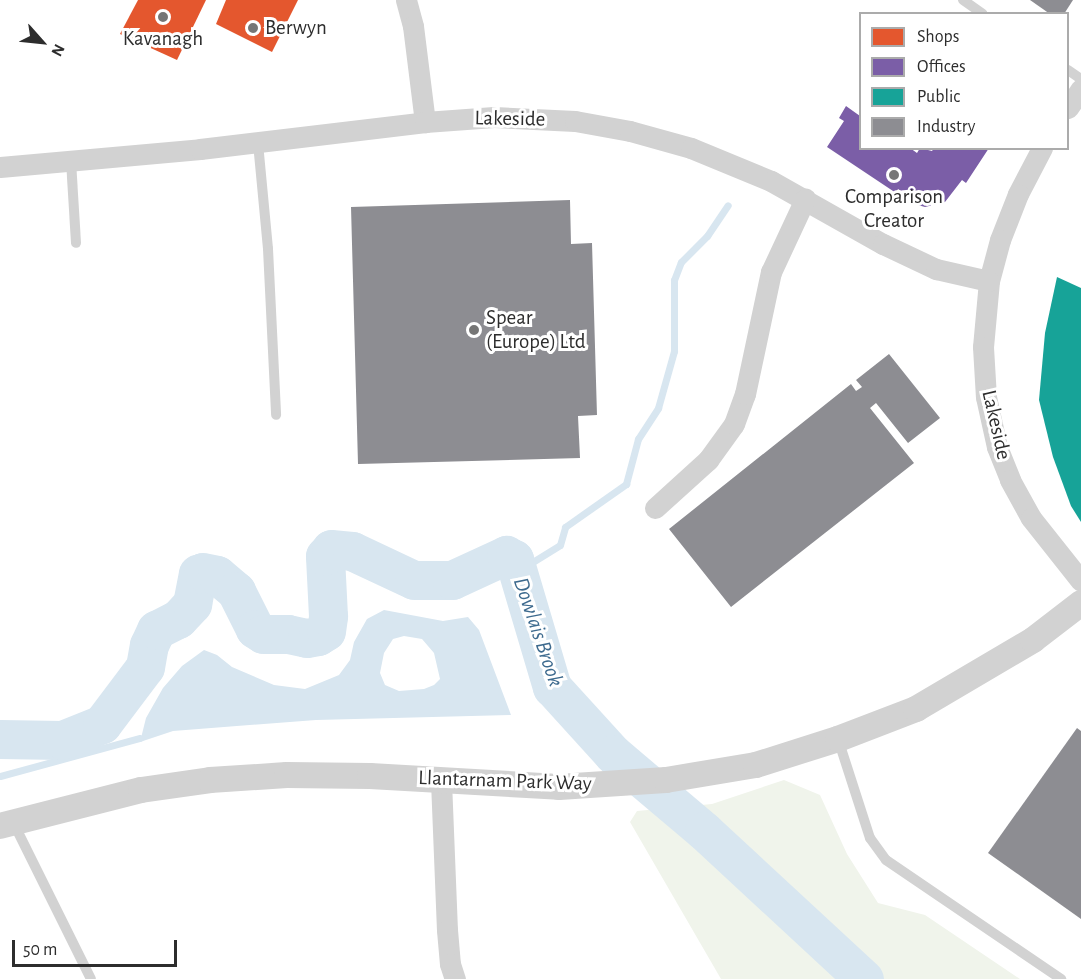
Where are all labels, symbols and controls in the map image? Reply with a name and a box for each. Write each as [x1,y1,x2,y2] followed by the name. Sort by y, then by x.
[156,10,170,24] marker: Kavanagh
[12,12,72,72] north arrow
[859,12,1069,150] legend
[265,15,327,41] place label: Berwyn
[246,21,260,35] marker: Berwyn
[123,26,203,52] place label: Kavanagh
[917,28,959,46] text: Shops
[48,42,68,59] text: N
[917,58,966,76] text: Offices
[917,88,960,106] text: Public
[474,106,546,132] street label: Lakeside
[917,118,976,136] text: Industry
[887,168,901,182] marker: Comparison Creator
[845,184,943,234] place label: Comparison Creator
[486,305,586,355] place label: Spear (Europe) Ltd
[467,323,481,337] marker: Spear (Europe) Ltd
[976,388,1016,462] street label: Lakeside
[507,574,569,690] water label: Dowlais Brook
[418,765,592,797] street label: Llantarnam Park Way
[15,928,180,966] scale bar
[23,941,57,959] text: 50 m

